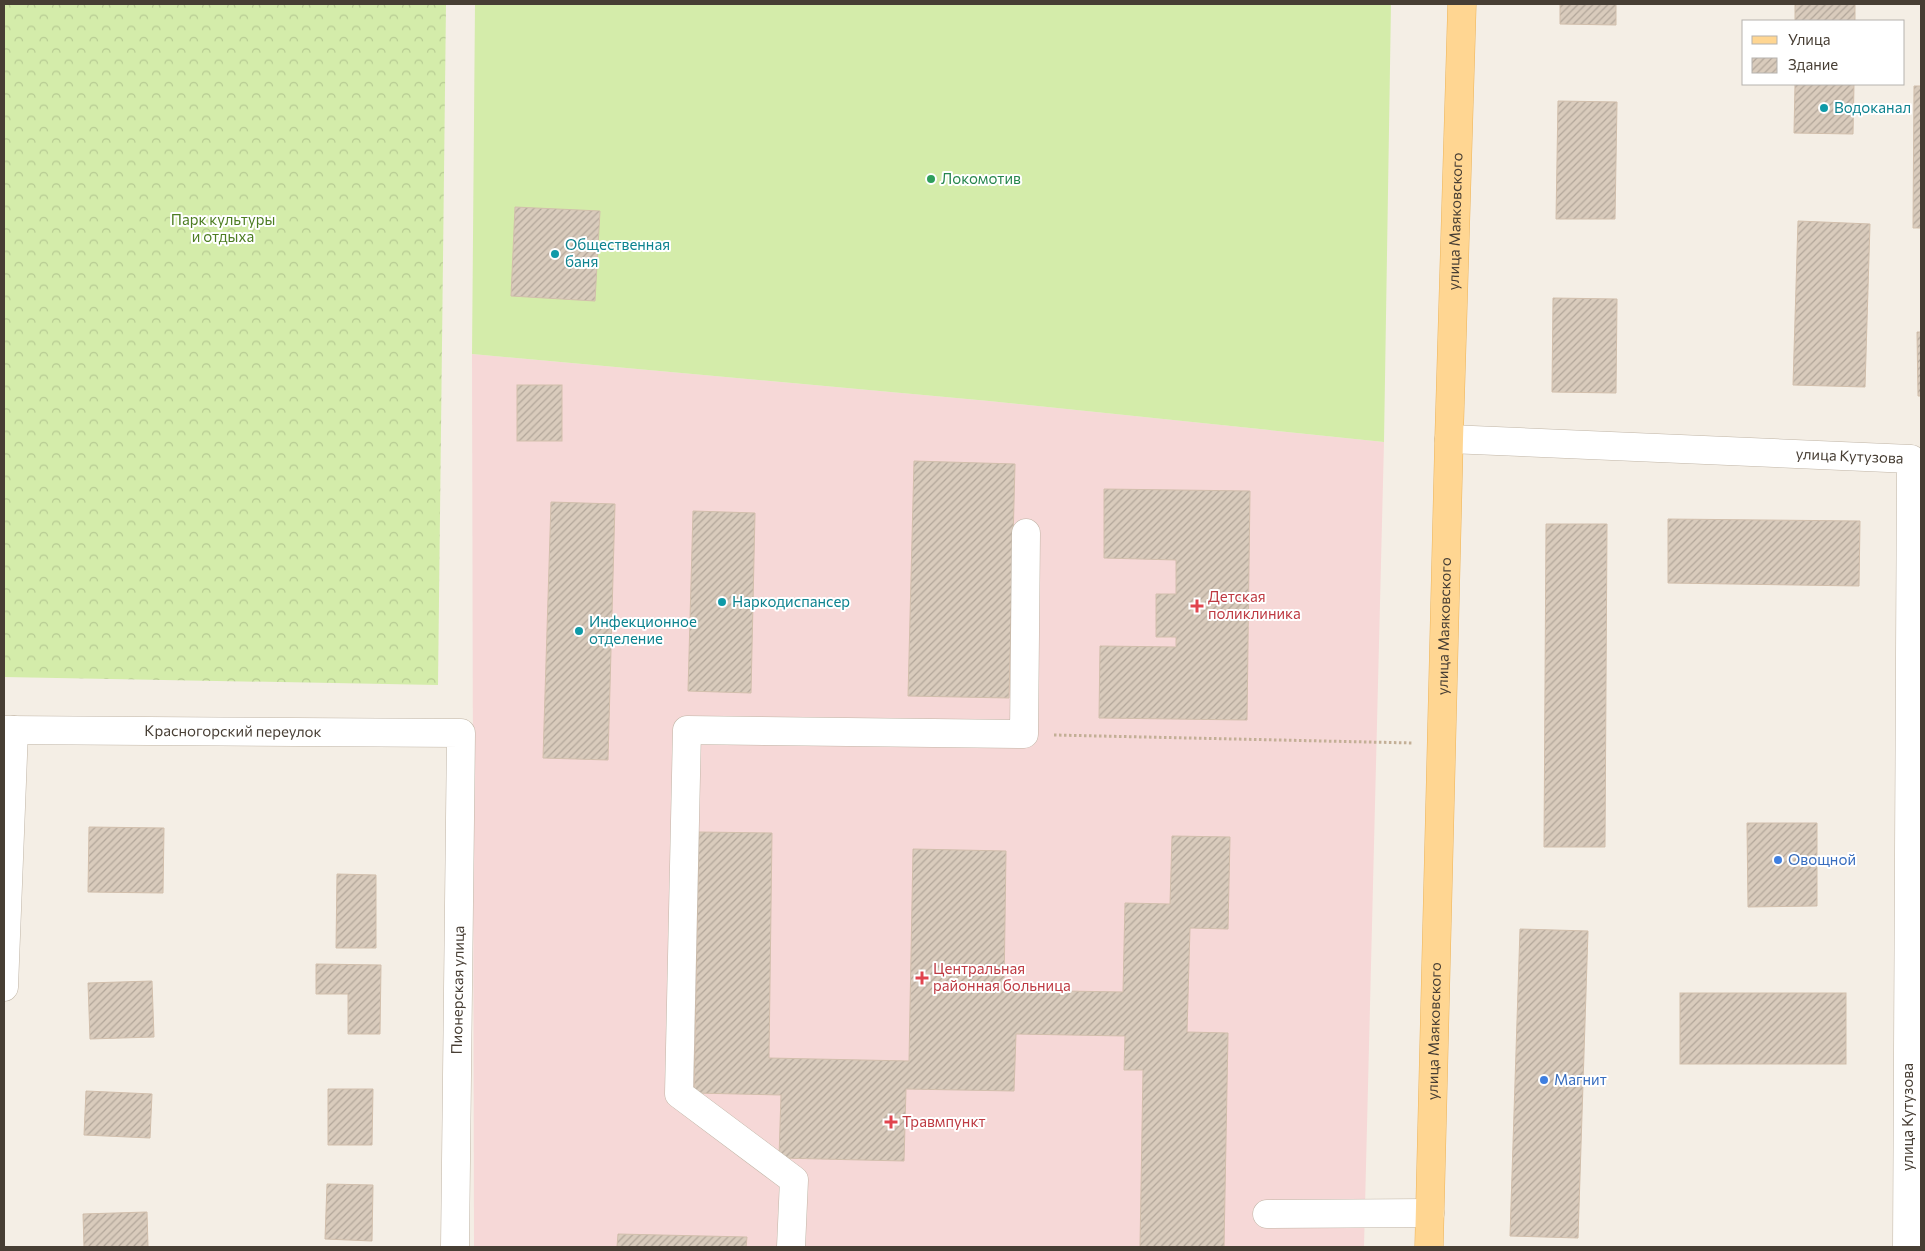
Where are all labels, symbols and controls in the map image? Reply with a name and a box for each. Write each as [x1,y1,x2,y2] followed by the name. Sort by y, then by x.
[1742,20,1905,85] legend
[1788,30,1830,48] text: Улица
[1788,55,1838,73] text: Здание
[1834,98,1911,116] place label: Водоканал
[1818,102,1830,114] marker: Водоканал
[1443,152,1466,291] street label: улица Маяковского
[941,169,1021,187] place label: Локомотив
[925,173,937,185] marker: Локомотив
[171,210,275,245] park label: Парк культуры и отдыха
[565,235,670,270] place label: Общественная баня
[549,248,561,260] marker: Общественная баня
[1795,444,1904,467] street label: улица Кутузова
[1433,557,1454,695] street label: улица Маяковского
[1208,587,1301,622] place label: Детская поликлиника
[732,592,850,610] place label: Наркодиспансер
[716,596,728,608] marker: Наркодиспансер
[1190,599,1204,613] marker: Детская поликлиника
[589,612,697,647] place label: Инфекционное отделение
[573,625,585,637] marker: Инфекционное отделение
[144,721,322,740] street label: Красногорский переулок
[1788,850,1856,868] place label: Овощной
[1772,854,1784,866] marker: Овощной
[447,925,467,1055] street label: Пионерская улица
[933,959,1071,994] place label: Центральная районная больница
[1423,962,1444,1100] street label: улица Маяковского
[915,971,929,985] marker: Центральная районная больница
[1898,1063,1916,1171] street label: улица Кутузова
[1554,1070,1607,1088] place label: Магнит
[1538,1074,1550,1086] marker: Магнит
[902,1112,985,1130] place label: Травмпункт
[884,1115,898,1129] marker: Травмпункт

